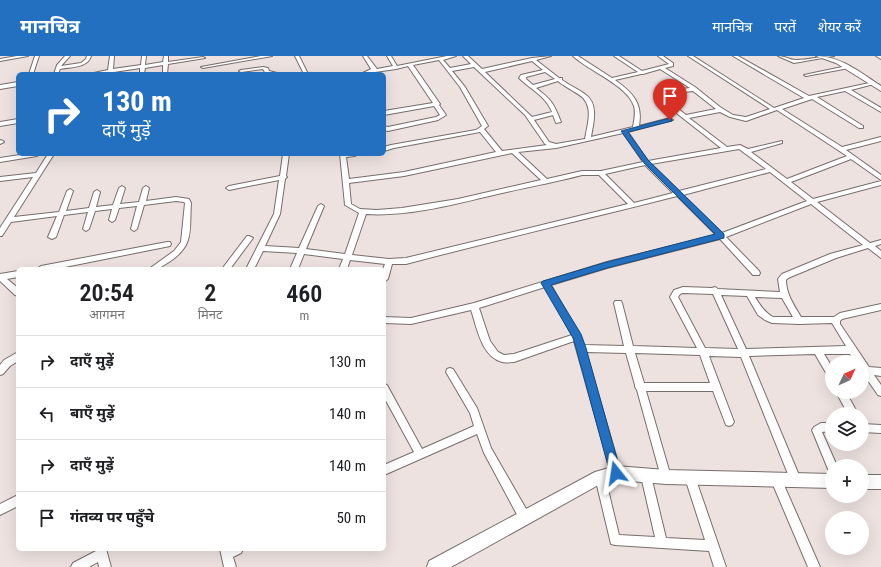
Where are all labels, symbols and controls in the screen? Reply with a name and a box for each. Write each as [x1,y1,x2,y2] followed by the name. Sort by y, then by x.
[20,15,80,38] text: मानचित्र
[712,19,752,35] text: मानचित्र
[774,19,796,35] text: परतें
[818,19,861,35] text: शेयर करें
[653,79,687,120] pin
[102,85,172,118] text: 130 m
[659,85,681,107] icon: arrive
[36,88,88,140] icon: right
[102,119,151,140] text: दाएँ मुड़ें
[80,279,134,307] text: 20:54
[204,279,216,307] text: 2
[286,280,322,308] text: 460
[89,307,125,322] text: आगमन
[198,307,223,322] text: मिनट
[299,308,309,323] text: m
[36,351,58,373] icon: right
[70,352,114,370] text: दाएँ मुड़ें
[329,353,366,371] text: 130 m
[825,355,869,399] north arrow
[825,355,869,555] map controls
[36,403,58,425] icon: left
[70,404,115,422] text: बाएँ मुड़ें
[329,405,366,423] text: 140 m
[825,407,869,451] button: layers
[595,452,637,494] position arrow
[36,455,58,477] icon: right
[70,456,114,474] text: दाएँ मुड़ें
[329,457,366,475] text: 140 m
[825,459,869,503] button: +
[36,507,58,529] icon: arrive
[70,508,154,526] text: गंतव्य पर पहुँचे
[336,509,366,527] text: 50 m
[825,511,869,555] button: −

